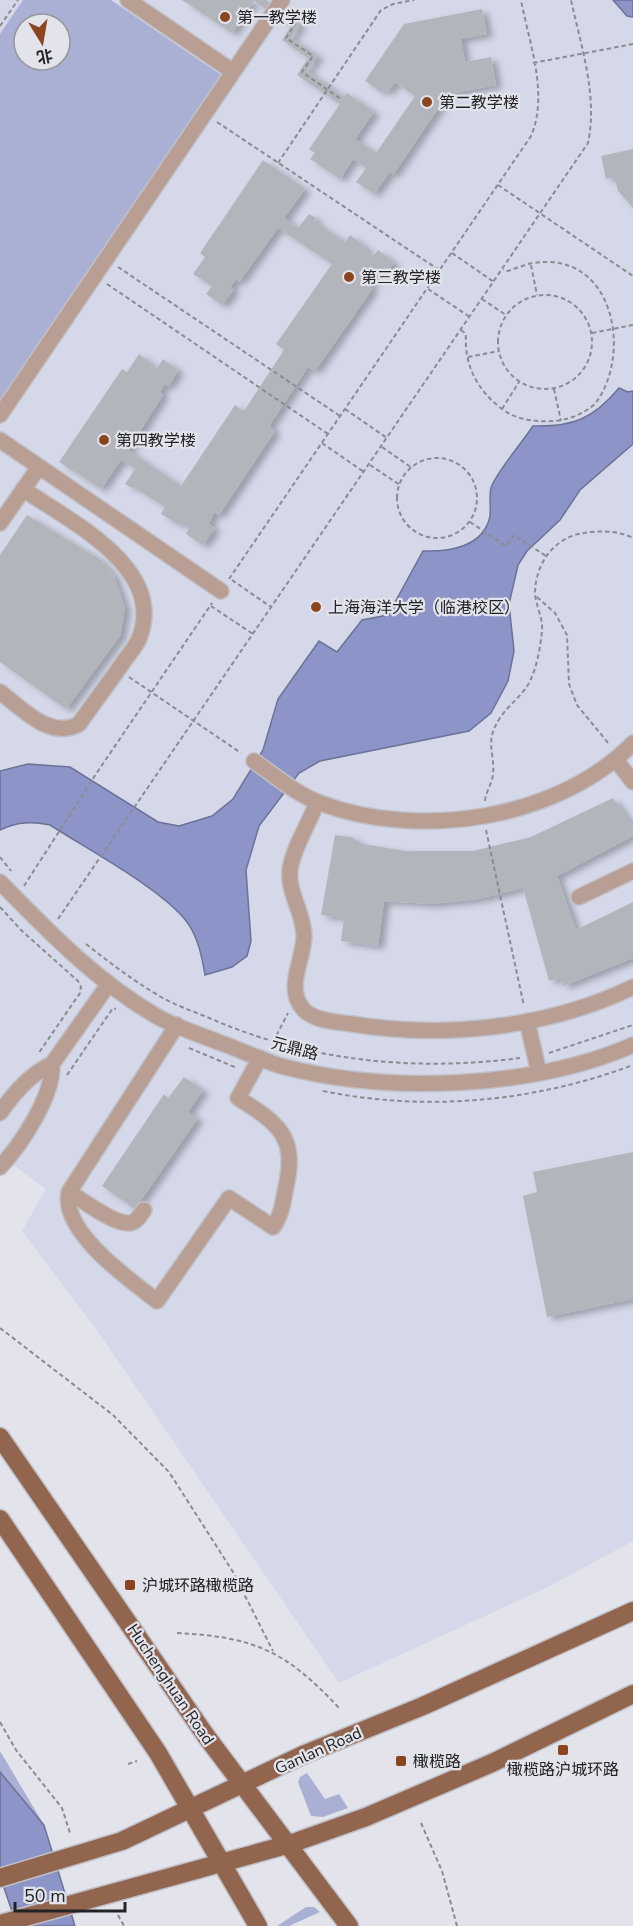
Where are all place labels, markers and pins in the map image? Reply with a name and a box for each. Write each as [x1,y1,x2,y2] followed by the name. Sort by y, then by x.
[237,7,317,29] place label: 第一教学楼
[218,10,232,24] marker: 第一教学楼
[439,92,519,114] place label: 第二教学楼
[420,95,434,109] marker: 第二教学楼
[361,267,441,289] place label: 第三教学楼
[342,270,356,284] marker: 第三教学楼
[116,430,196,452] place label: 第四教学楼
[97,433,111,447] marker: 第四教学楼
[328,597,520,619] place label: 上海海洋大学（临港校区）
[309,600,323,614] marker: 上海海洋大学（临港校区）
[142,1575,254,1597] place label: 沪城环路橄榄路
[123,1578,137,1592] marker: 沪城环路橄榄路
[556,1743,570,1757] marker: 橄榄路沪城环路
[413,1751,461,1773] place label: 橄榄路
[394,1754,408,1768] marker: 橄榄路
[507,1759,619,1781] place label: 橄榄路沪城环路

